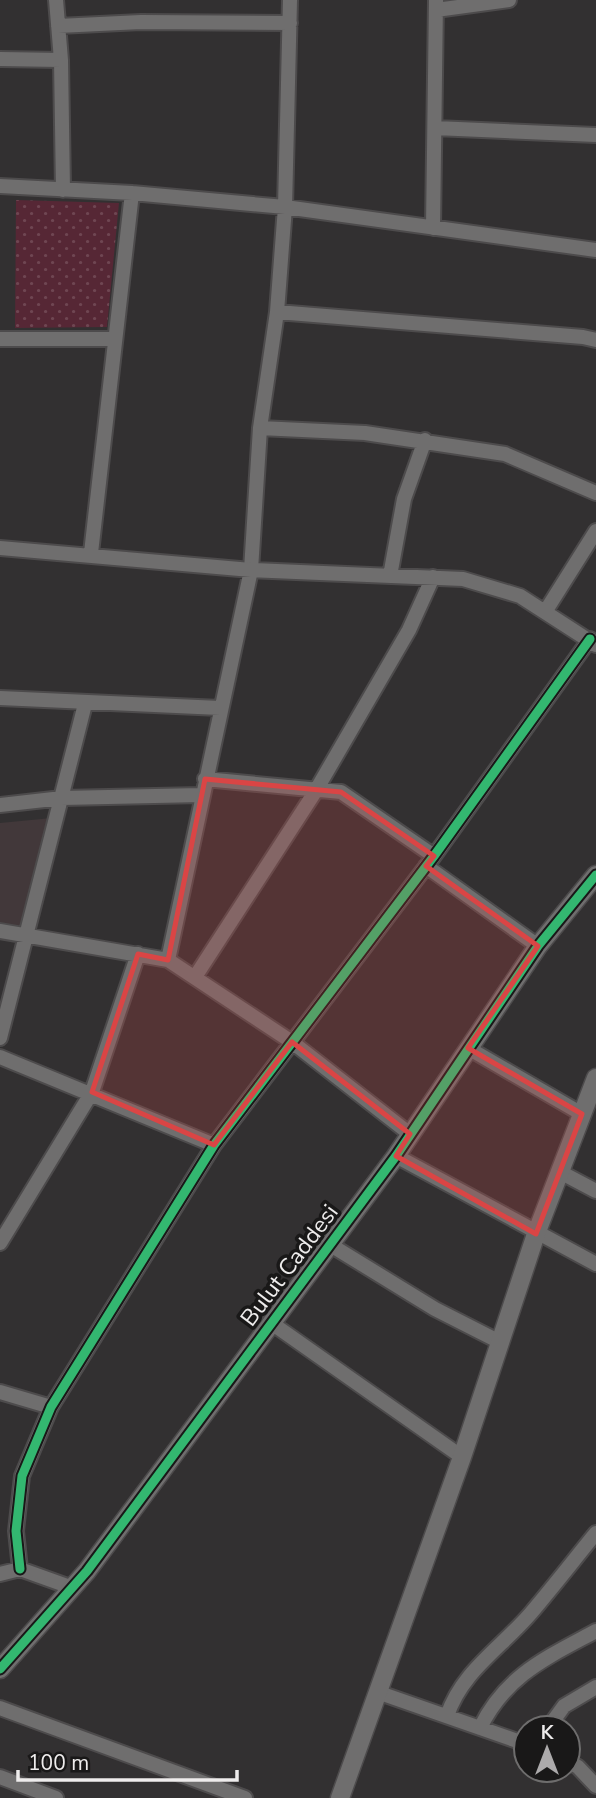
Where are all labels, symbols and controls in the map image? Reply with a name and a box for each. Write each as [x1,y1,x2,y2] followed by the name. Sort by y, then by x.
[233,1198,345,1332] street label: Bulut Caddesi
[512,1714,582,1784] north arrow
[541,1720,555,1746] text: K
[18,1738,236,1782] scale bar
[28,1749,89,1777] text: 100 m

